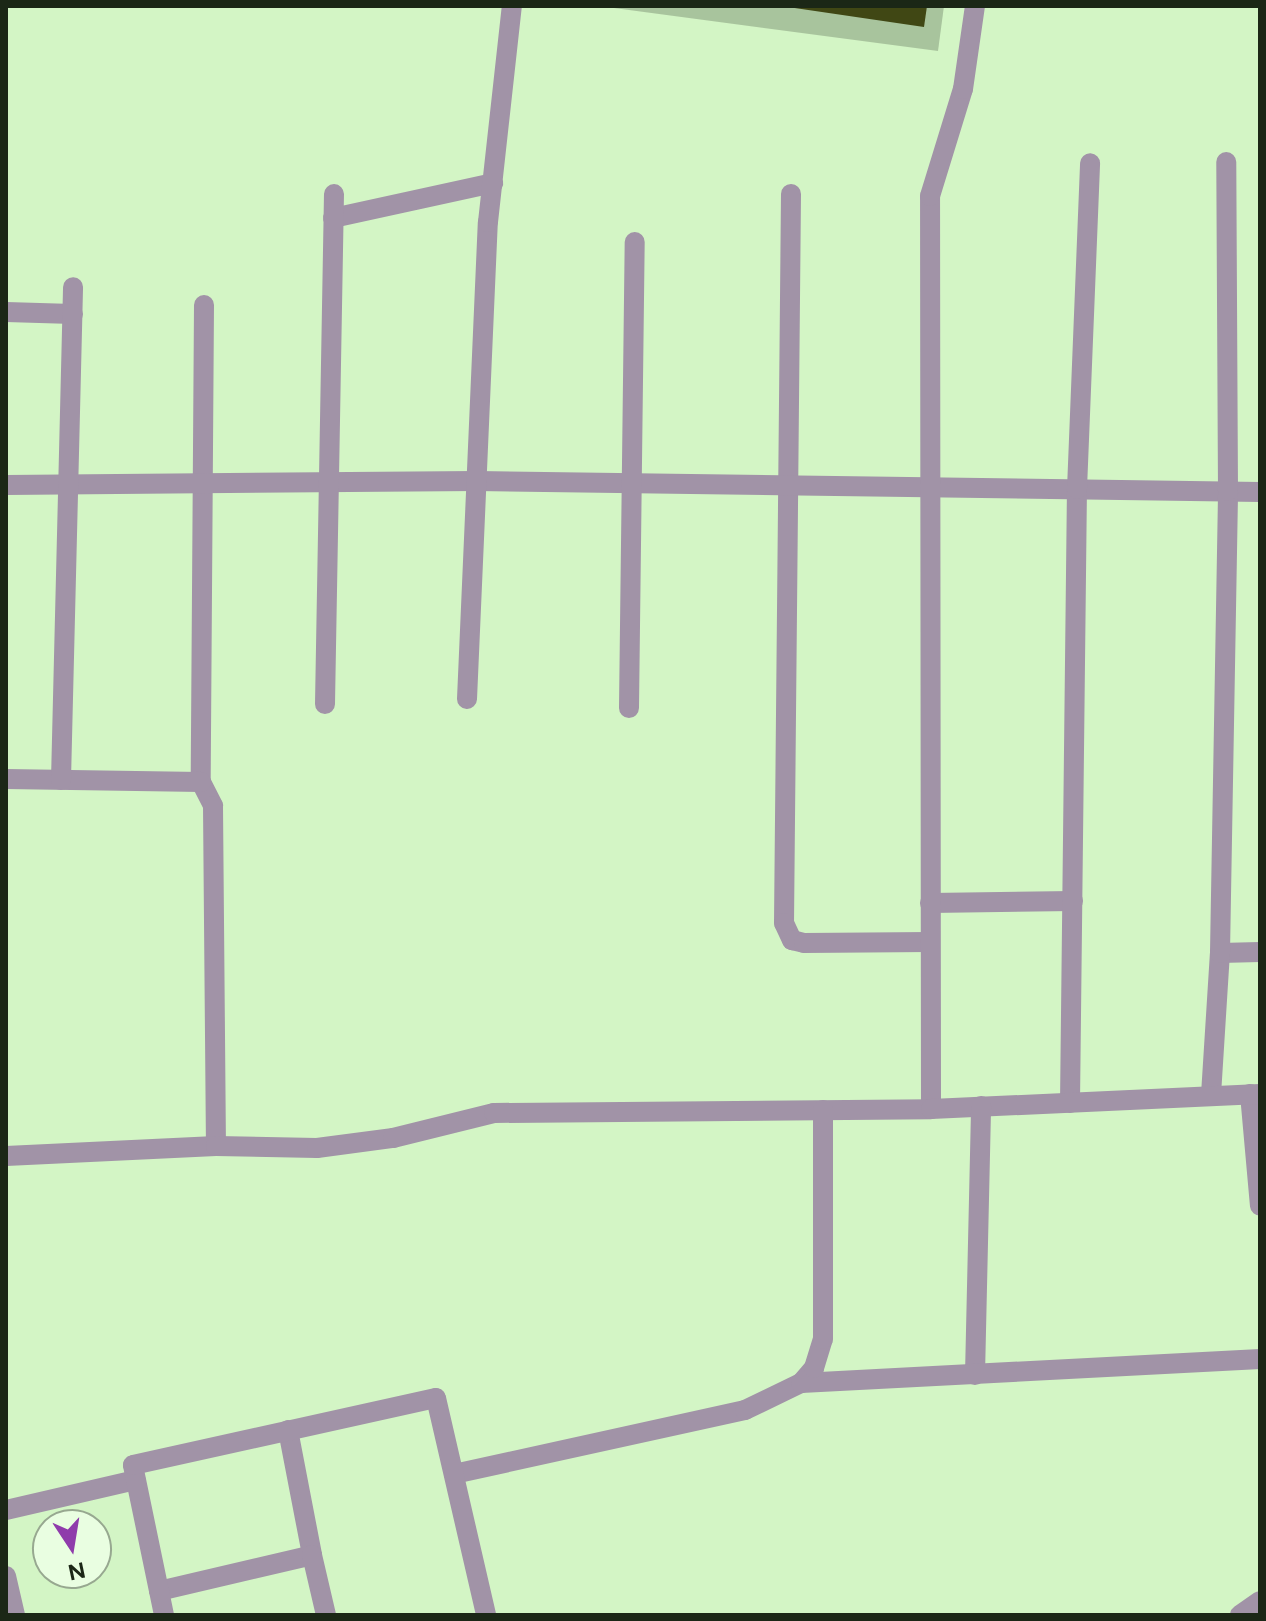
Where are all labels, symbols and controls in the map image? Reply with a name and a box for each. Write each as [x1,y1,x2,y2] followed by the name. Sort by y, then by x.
[32,1509,112,1589] north arrow
[66,1556,88,1586] text: N

